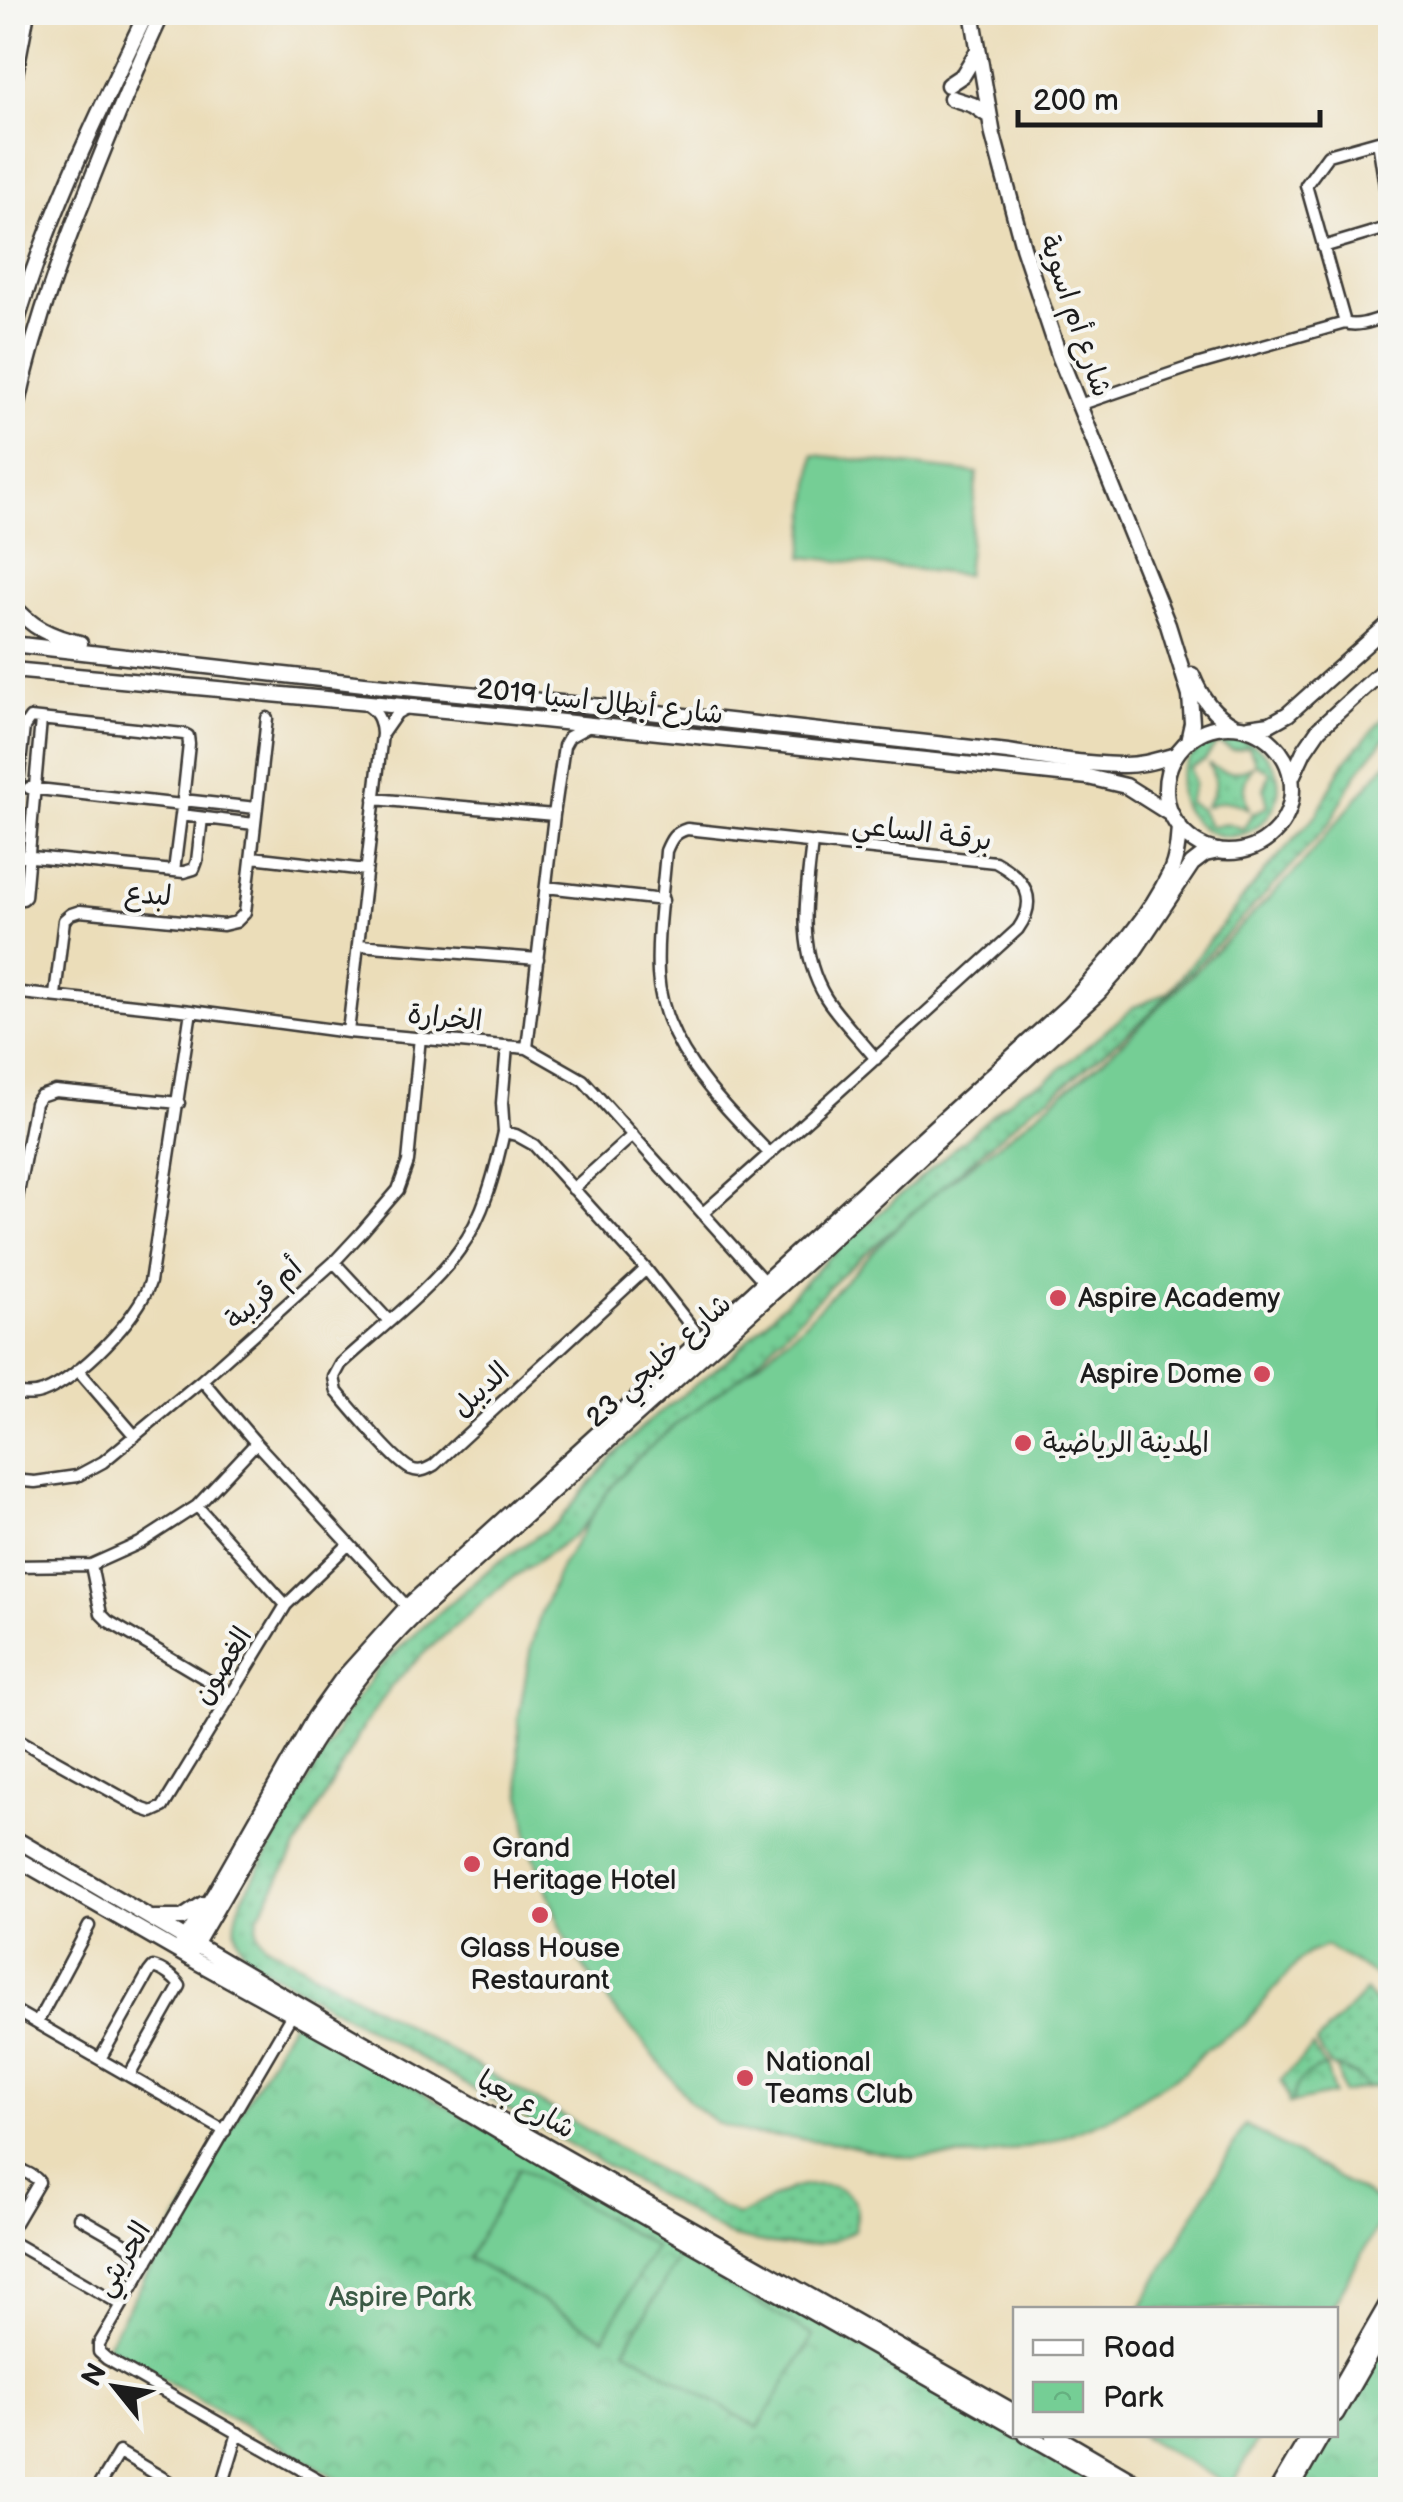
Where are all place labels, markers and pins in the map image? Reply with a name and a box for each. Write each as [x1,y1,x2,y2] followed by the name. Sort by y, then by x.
[1078,1282,1281,1315] place label: Aspire Academy
[1047,1287,1069,1309] marker: Aspire Academy
[1080,1358,1242,1391] place label: Aspire Dome
[1251,1363,1273,1385] marker: Aspire Dome
[1043,1427,1209,1460] place label: المدينة الرياضية
[1012,1432,1034,1454] marker: المدينة الرياضية
[492,1832,676,1897] place label: Grand Heritage Hotel
[461,1853,483,1875] marker: Grand Heritage Hotel
[529,1904,551,1926] marker: Glass House Restaurant
[460,1932,620,1997] place label: Glass House Restaurant
[765,2046,913,2111] place label: National Teams Club
[734,2067,756,2089] marker: National Teams Club

